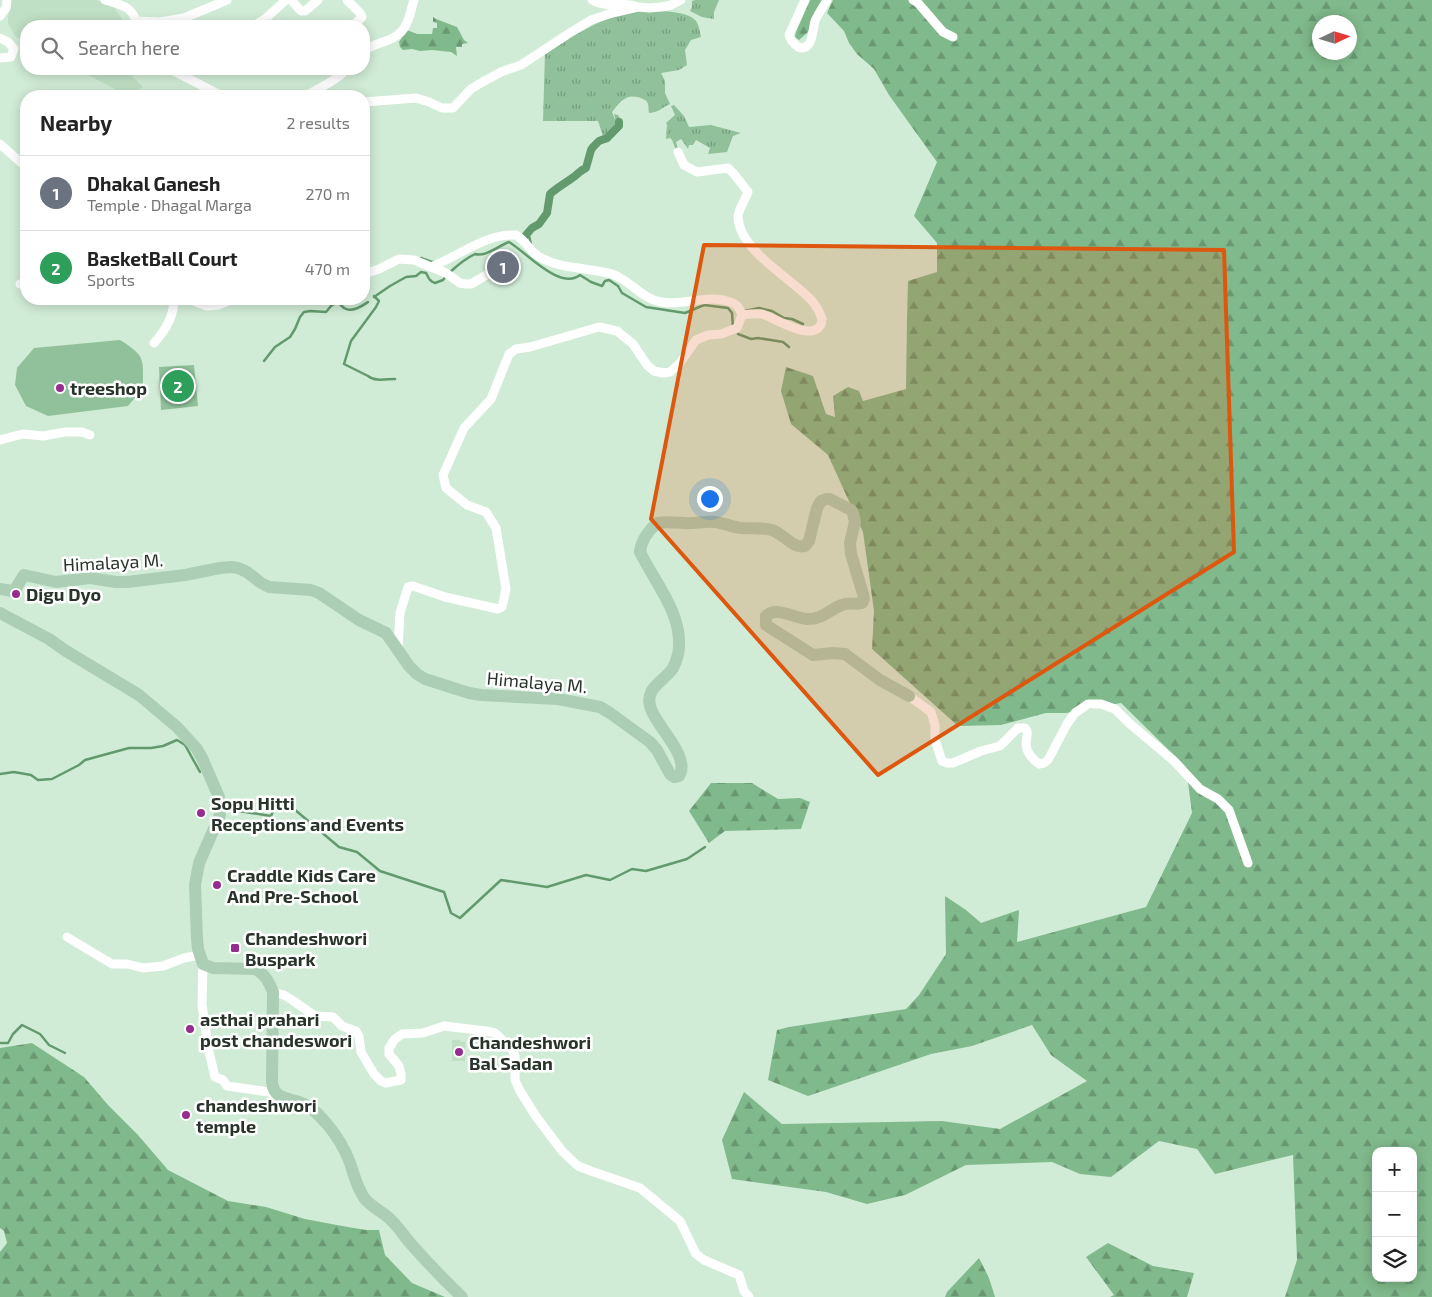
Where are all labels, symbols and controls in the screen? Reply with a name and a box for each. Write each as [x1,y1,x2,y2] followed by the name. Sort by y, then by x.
[1312,15,1357,60] north arrow
[20,20,370,75] search box
[38,34,66,62] icon: search
[78,36,180,59] text: Search here
[40,110,112,135] text: Nearby
[287,113,350,132] text: 2 results
[87,172,220,195] text: Dhakal Ganesh
[53,184,59,203] text: 1
[306,184,350,203] text: 270 m
[87,195,252,214] text: Temple · Dhagal Marga
[87,247,238,270] text: BasketBall Court
[487,248,519,286] pin: 1
[51,259,61,278] text: 2
[305,259,350,278] text: 470 m
[87,270,135,289] text: Sports
[162,367,194,405] pin: 2
[70,377,147,399] place label: treeshop
[54,382,66,394] marker: treeshop
[697,486,723,512] your location
[62,548,164,576] street label: Himalaya M.
[26,583,101,605] place label: Digu Dyo
[10,588,22,600] marker: Digu Dyo
[486,667,588,697] street label: Himalaya M.
[211,792,404,835] place label: Sopu Hitti Receptions and Events
[195,807,207,819] marker: Sopu Hitti Receptions and Events
[227,864,376,907] place label: Craddle Kids Care And Pre-School
[211,879,223,891] marker: Craddle Kids Care And Pre-School
[245,927,367,970] place label: Chandeshwori Buspark
[229,942,241,954] marker: Chandeshwori Buspark
[200,1008,352,1051] place label: asthai prahari post chandeswori
[184,1023,196,1035] marker: asthai prahari post chandeswori
[469,1031,591,1074] place label: Chandeshwori Bal Sadan
[453,1046,465,1058] marker: Chandeshwori Bal Sadan
[196,1094,317,1137] place label: chandeshwori temple
[180,1109,192,1121] marker: chandeshwori temple
[1372,1147,1417,1282] map controls
[1372,1147,1417,1192] button: +
[1372,1192,1417,1237] button: −
[1372,1237,1417,1282] button: layers

